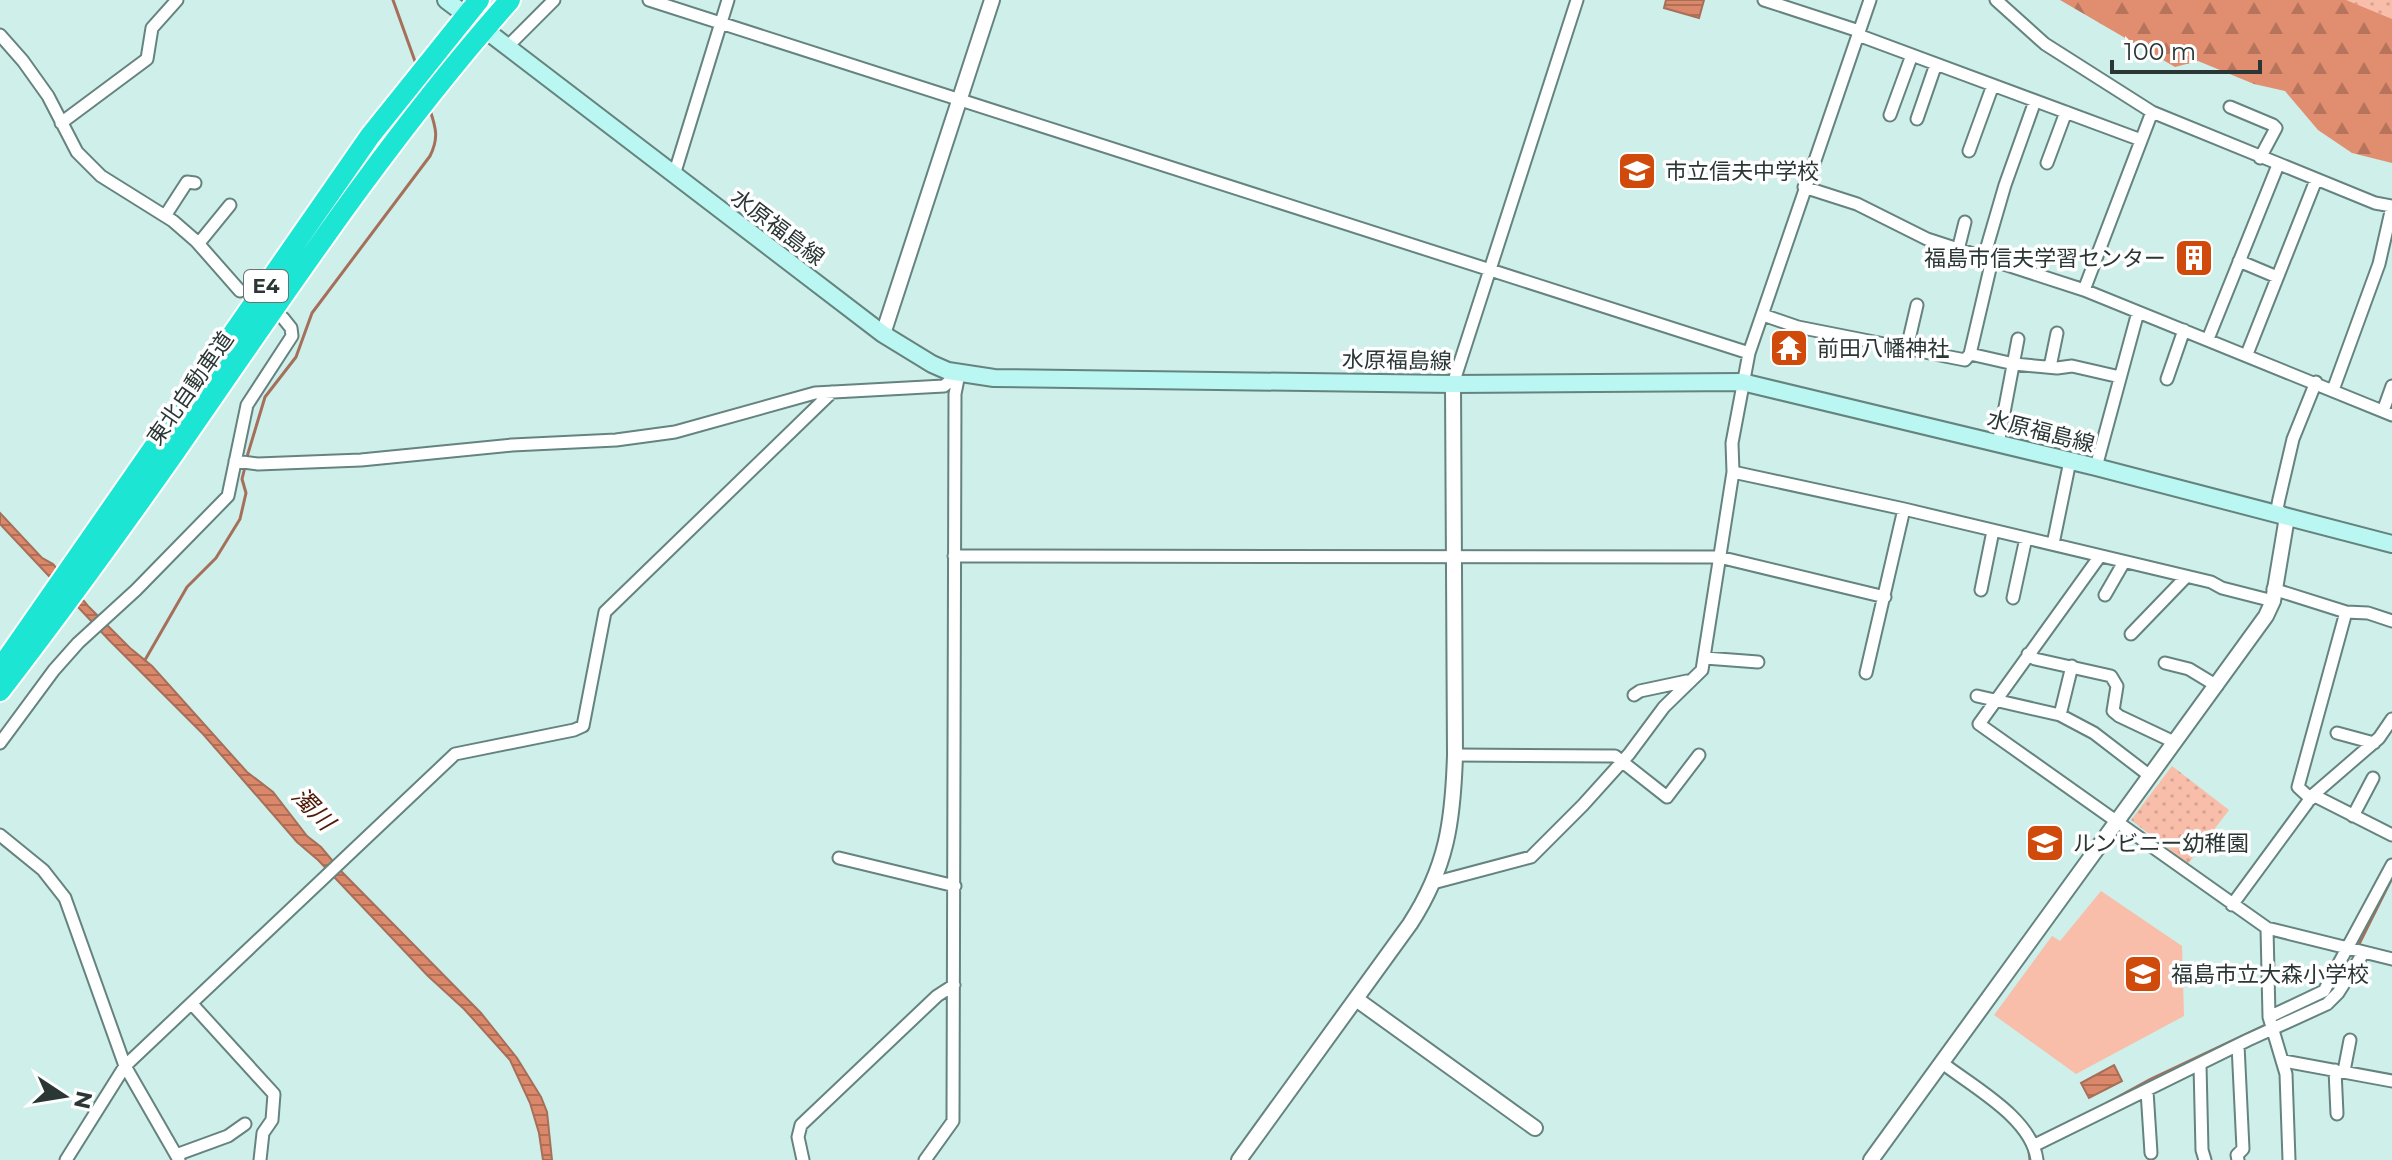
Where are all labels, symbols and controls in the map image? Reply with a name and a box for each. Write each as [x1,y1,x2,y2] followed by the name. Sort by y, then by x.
[2112,24,2260,74] scale bar
[2124,37,2196,66] text: 100 m
[1616,150,1658,192] school or university icon: 市立信夫中学校
[1665,158,1819,185] place label: 市立信夫中学校
[726,184,830,271] street label: 水原福島線
[2173,237,2215,279] building icon: 福島市信夫学習センター
[1924,245,2166,272] place label: 福島市信夫学習センター
[244,270,288,302] road number: E4
[141,326,239,450] street label: 東北自動車道
[1768,327,1810,369] temple icon: 前田八幡神社
[1817,335,1949,362] place label: 前田八幡神社
[1342,346,1452,375] street label: 水原福島線
[1984,405,2098,458] street label: 水原福島線
[286,781,343,838] water label: 濁川
[2024,822,2066,864] school or university icon: ルンビニー幼稚園
[2073,830,2249,857] place label: ルンビニー幼稚園
[2122,953,2164,995] school or university icon: 福島市立大森小学校
[2171,961,2369,988] place label: 福島市立大森小学校
[24,1056,104,1136] north arrow
[68,1089,98,1112] text: N

